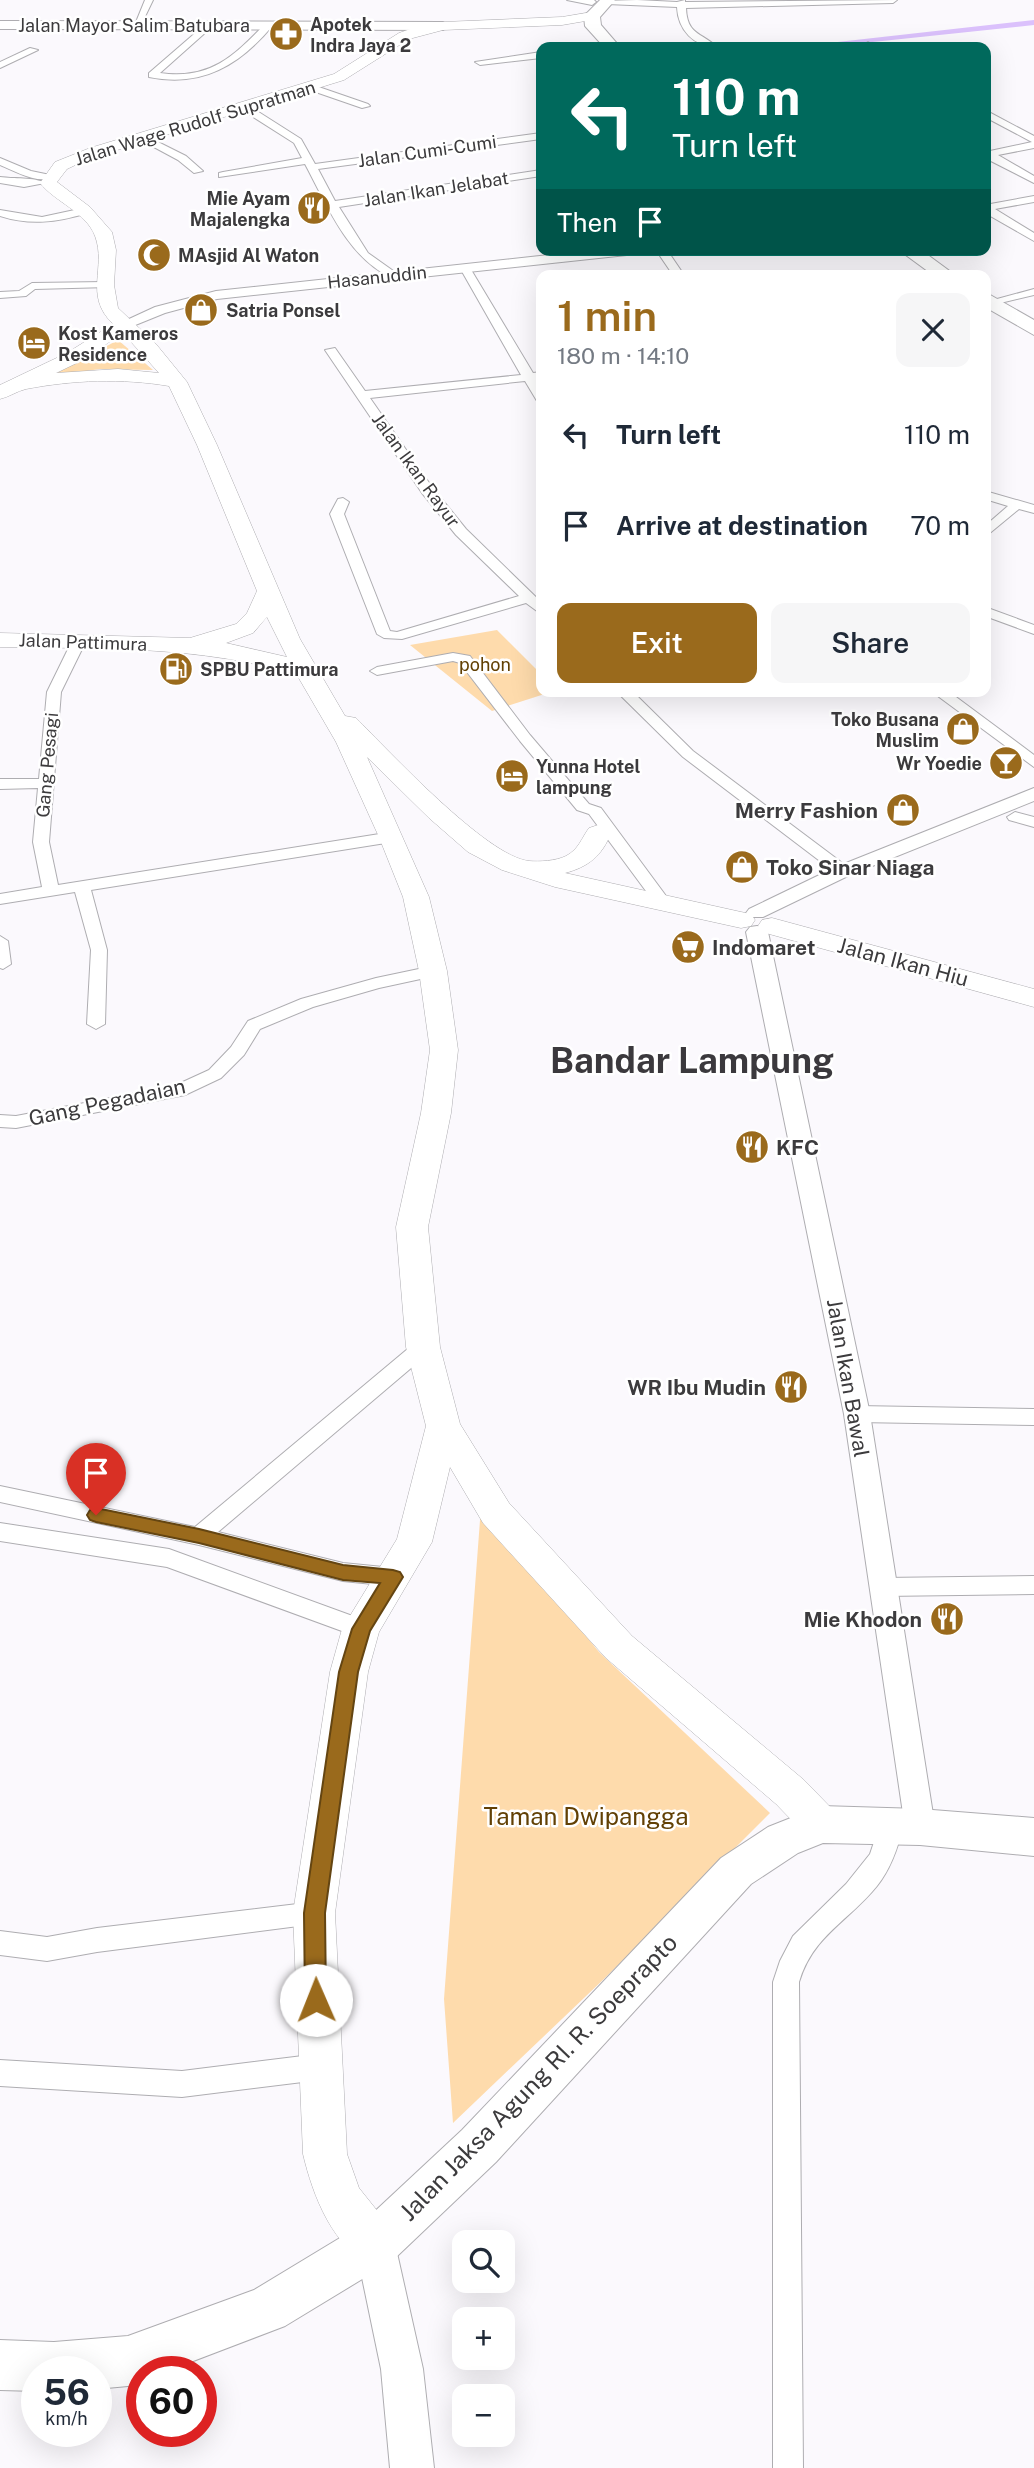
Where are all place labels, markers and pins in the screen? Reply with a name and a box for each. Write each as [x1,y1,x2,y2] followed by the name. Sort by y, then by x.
[310,14,411,56] place label: Apotek Indra Jaya 2
[267,15,305,53] pharmacy icon: Apotek Indra Jaya 2
[190,188,290,230] place label: Mie Ayam Majalengka
[295,189,333,227] restaurant icon: Mie Ayam Majalengka
[135,236,173,274] mosque icon: MAsjid Al Waton
[178,245,319,266] place label: MAsjid Al Waton
[182,291,220,329] shop icon: Satria Ponsel
[226,300,340,321] place label: Satria Ponsel
[58,323,178,365] place label: Kost Kameros Residence
[15,324,53,362] hotel icon: Kost Kameros Residence
[157,650,195,688] fuel station icon: SPBU Pattimura
[200,659,339,680] place label: SPBU Pattimura
[831,709,939,751] place label: Toko Busana Muslim
[944,710,982,748] shop icon: Toko Busana Muslim
[987,744,1025,782] bar icon: Wr Yoedie
[896,753,982,774] place label: Wr Yoedie
[536,756,640,798] place label: Yunna Hotel lampung
[493,757,531,795] hotel icon: Yunna Hotel lampung
[884,791,922,829] shop icon: Merry Fashion
[735,798,878,823] place label: Merry Fashion
[723,848,761,886] shop icon: Toko Sinar Niaga
[766,855,934,880] place label: Toko Sinar Niaga
[669,928,707,966] supermarket icon: Indomaret
[712,935,816,960] place label: Indomaret
[733,1128,771,1166] restaurant icon: KFC
[776,1135,819,1160] place label: KFC
[772,1368,810,1406] restaurant icon: WR Ibu Mudin
[627,1375,766,1400] place label: WR Ibu Mudin
[66,1443,126,1515] pin
[928,1600,966,1638] restaurant icon: Mie Khodon
[803,1607,922,1632] place label: Mie Khodon

